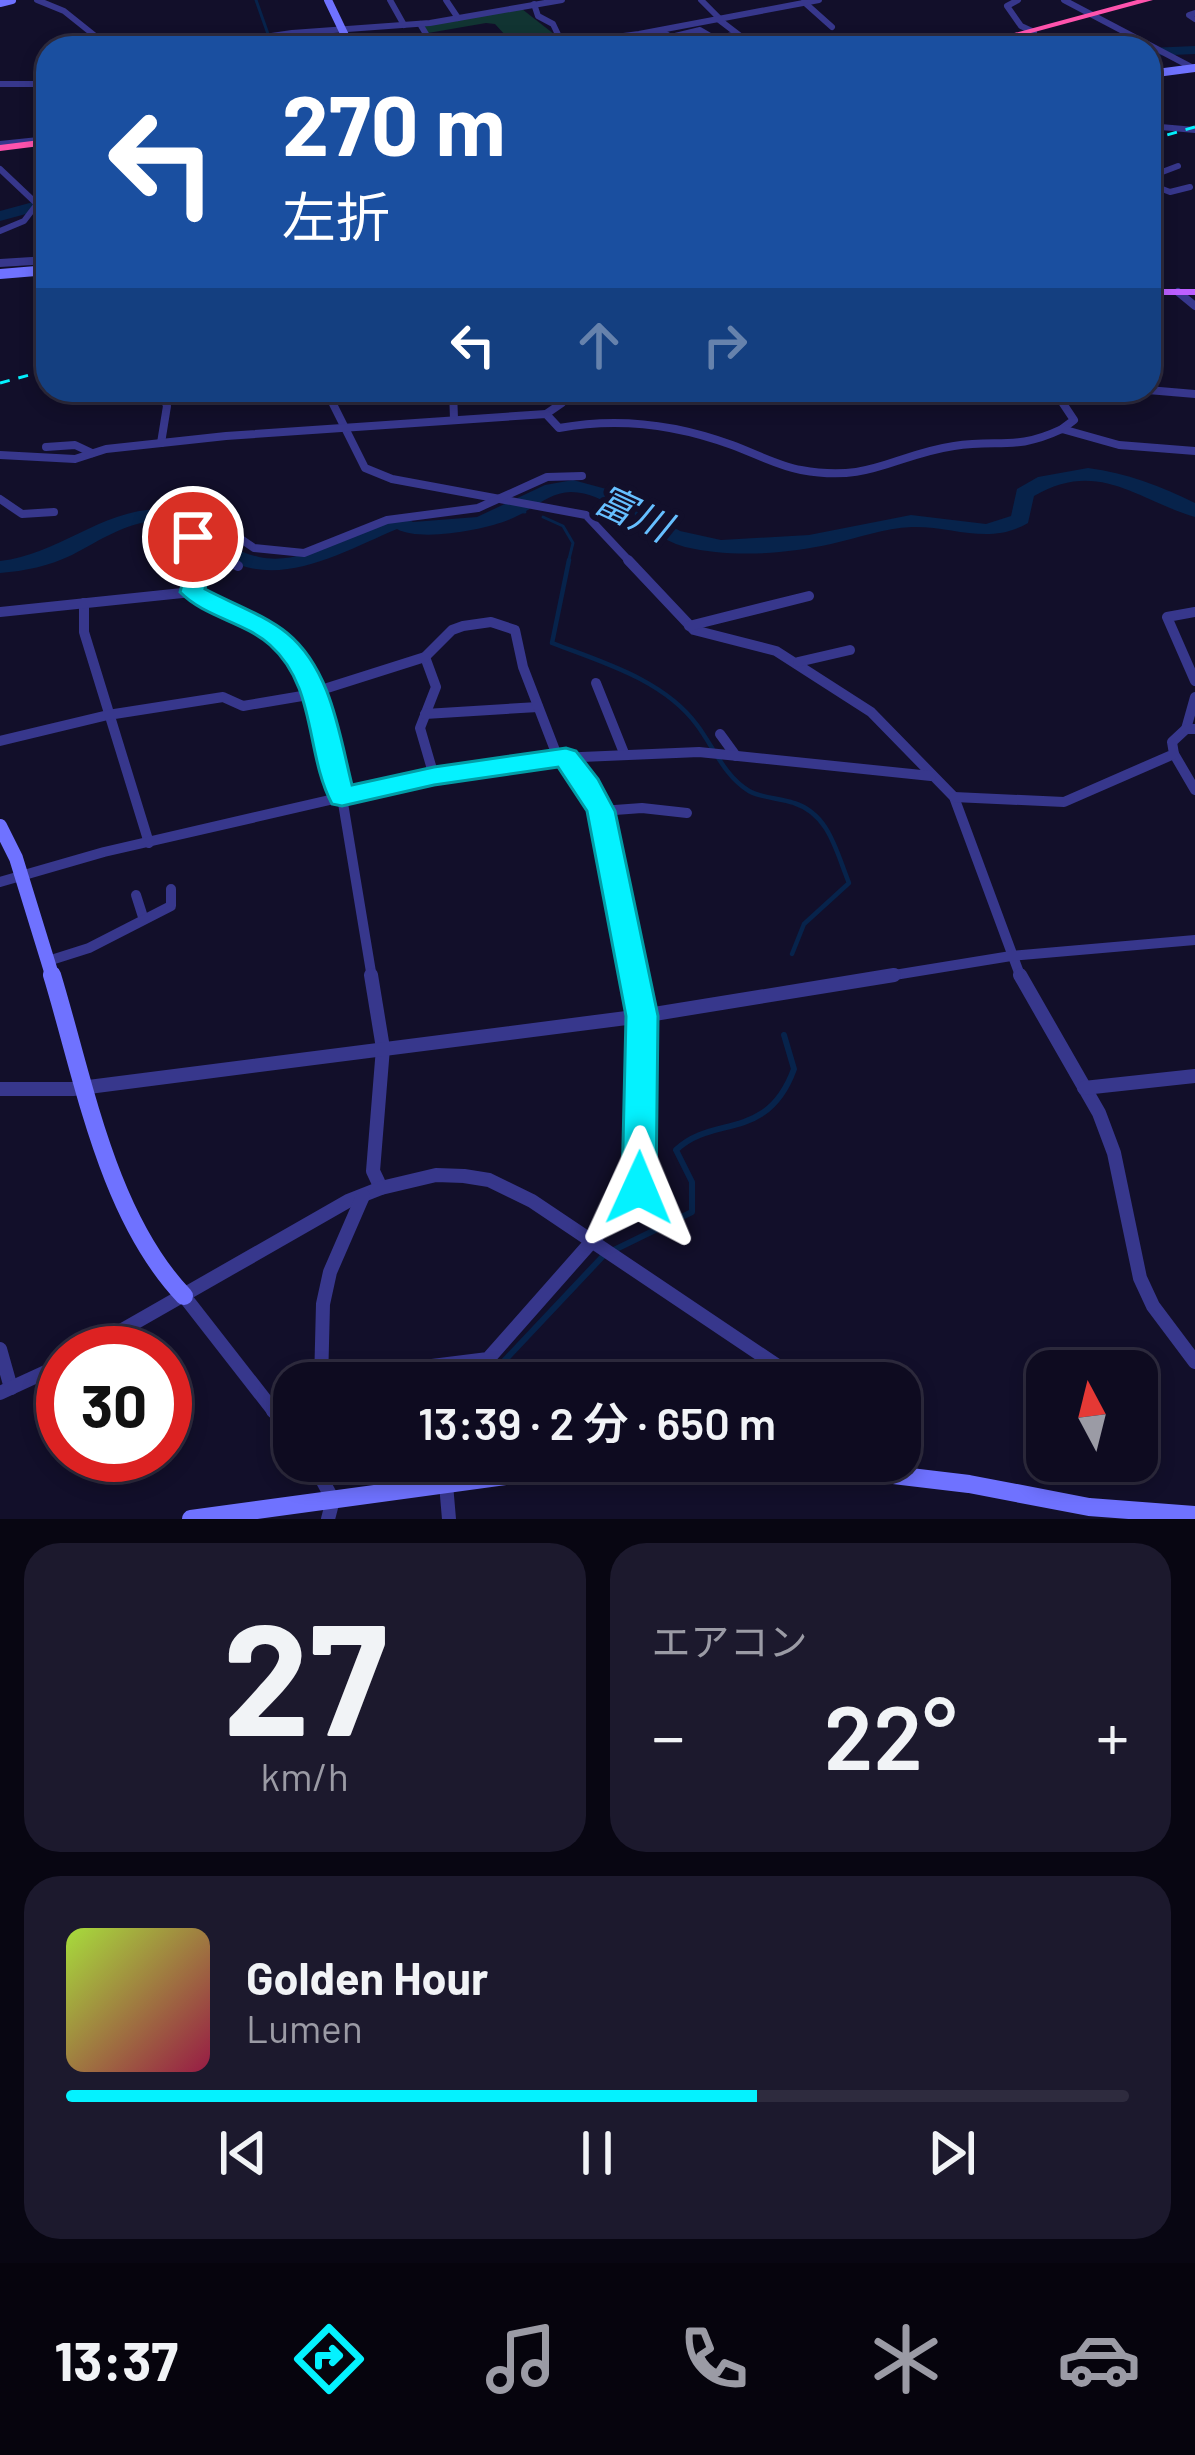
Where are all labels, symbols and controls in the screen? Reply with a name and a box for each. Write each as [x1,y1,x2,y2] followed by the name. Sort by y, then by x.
[282,72,506,173] text: 270 m
[84,84,240,240] icon: left
[282,183,390,248] text: 左折
[440,312,506,378] icon: left
[566,312,632,378] icon: ahead
[692,312,758,378] icon: right
[588,474,683,551] water label: 富川
[142,486,244,588] pin
[160,504,226,570] icon: arrive
[576,1125,702,1251] position arrow
[36,1326,192,1482] speed limit sign: 30
[1026,1350,1158,1482] north arrow
[1026,1350,1158,1482] map controls
[418,1395,776,1449] text: 13:39 · 2 分 · 650 m
[222,1580,387,1767] text: 27
[652,1617,808,1664] text: エアコン
[824,1680,957,1788] text: 22°
[652,1695,685,1774] text: −
[1096,1695,1129,1774] text: +
[261,1752,349,1799] text: km/h
[246,1950,488,2004] text: Golden Hour
[246,2004,363,2051] text: Lumen
[210,2120,276,2186] icon: previous
[564,2120,630,2186] icon: pause
[919,2120,985,2186] icon: next
[287,2317,371,2401] icon: directions
[479,2317,563,2401] icon: music
[672,2317,756,2401] icon: phone
[864,2317,948,2401] icon: climate
[1057,2317,1141,2401] icon: car
[54,2327,178,2392] text: 13:37

